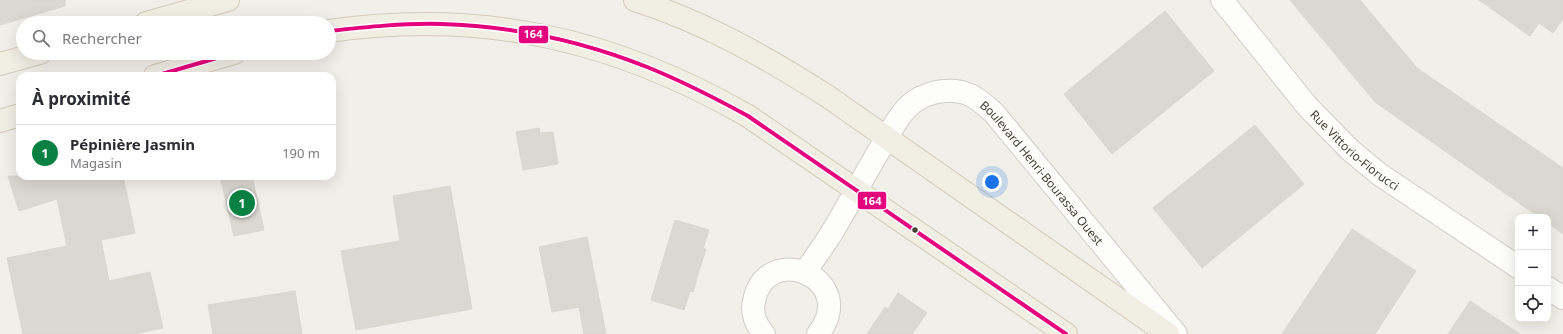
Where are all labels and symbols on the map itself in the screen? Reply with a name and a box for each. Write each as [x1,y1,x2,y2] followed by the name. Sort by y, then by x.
[518,25,549,44] line badge: 164
[524,26,543,41] text: 164
[977,96,1108,249] street label: Boulevard Henri-Bourassa Ouest
[1307,106,1403,194] street label: Rue Vittorio-Fiorucci
[982,172,1002,192] your location
[229,188,255,218] pin: 1
[857,191,887,210] line badge: 164
[863,193,882,208] text: 164
[910,225,920,235] unlabelled marker

